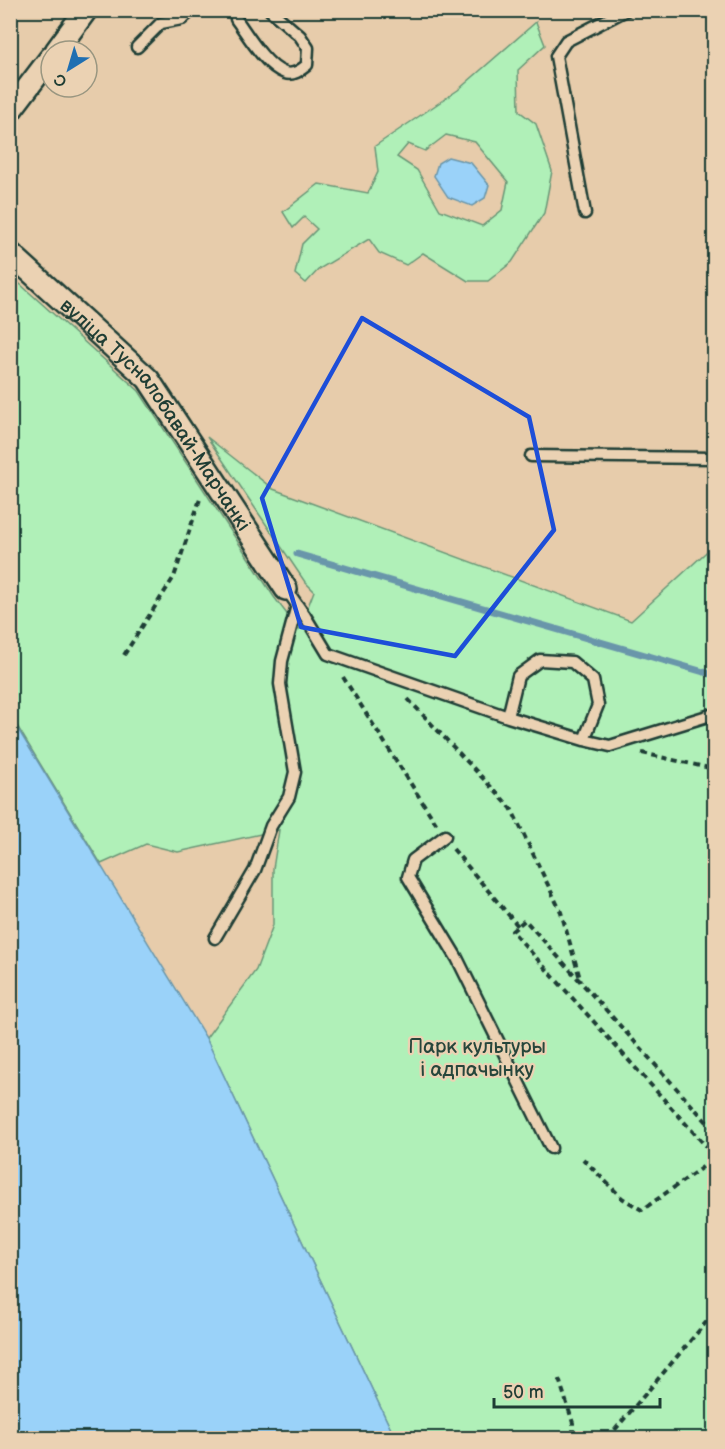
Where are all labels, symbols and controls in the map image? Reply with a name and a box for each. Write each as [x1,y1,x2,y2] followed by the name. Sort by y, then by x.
[39,39,99,99] north arrow
[51,69,71,91] text: С
[55,294,255,536] street label: вуліца Тусналобавай-Марчанкі
[408,1035,546,1082] park label: Парк культуры і адпачынку
[494,1371,660,1409] scale bar
[503,1382,544,1403] text: 50 m

